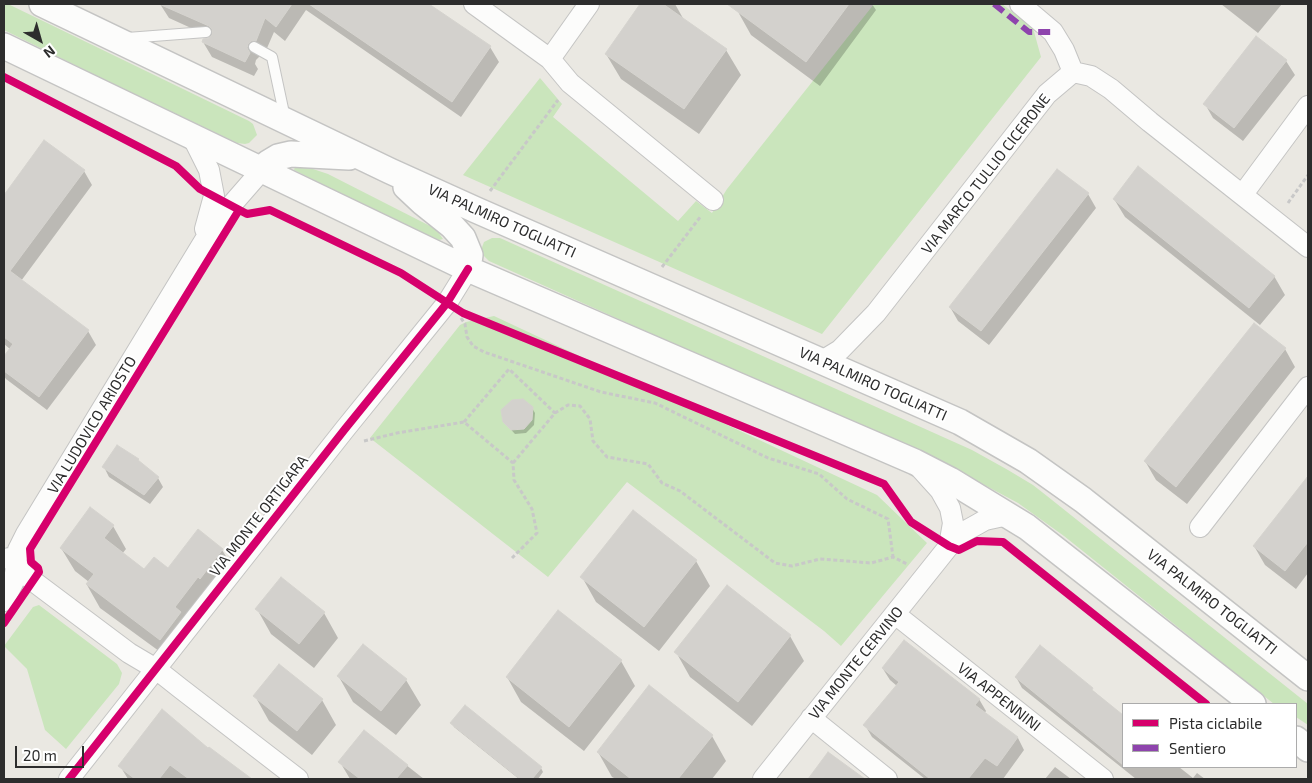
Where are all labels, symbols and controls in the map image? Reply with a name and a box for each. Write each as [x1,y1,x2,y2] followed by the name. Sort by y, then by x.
[15,15,65,65] north arrow
[40,42,59,62] text: N
[918,90,1054,258] street label: VIA MARCO TULLIO CICERONE
[425,180,579,262] street label: VIA PALMIRO TOGLIATTI
[796,343,950,425] street label: VIA PALMIRO TOGLIATTI
[44,353,140,497] street label: VIA LUDOVICO ARIOSTO
[206,452,312,580] street label: VIA MONTE ORTIGARA
[1143,546,1281,658] street label: VIA PALMIRO TOGLIATTI
[805,603,907,723] street label: VIA MONTE CERVINO
[954,659,1044,735] street label: VIA APPENNINI
[1122,703,1297,768] legend
[1169,714,1262,732] text: Pista ciclabile
[18,736,86,768] scale bar
[1169,739,1226,757] text: Sentiero
[23,746,57,764] text: 20 m

